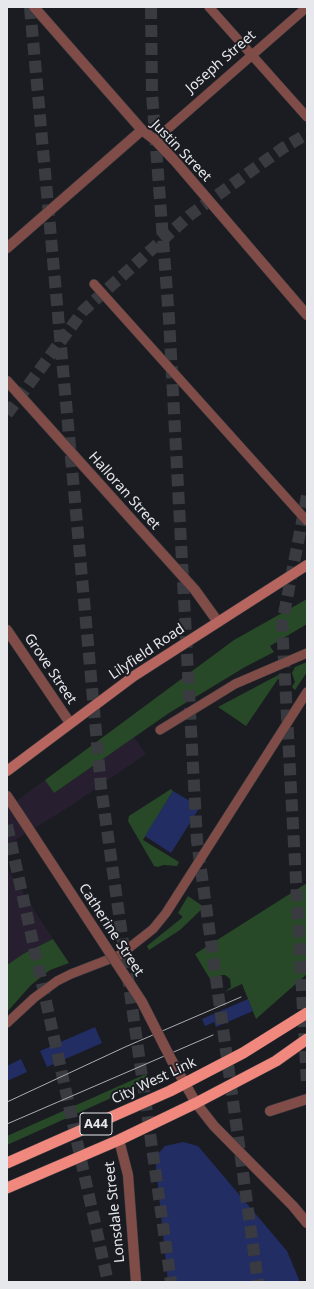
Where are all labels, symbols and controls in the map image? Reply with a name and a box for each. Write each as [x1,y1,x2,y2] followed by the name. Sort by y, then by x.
[183,27,259,97] street label: Joseph Street
[147,117,215,185] street label: Justin Street
[85,449,163,533] street label: Halloran Street
[106,621,188,683] street label: Lilyfield Road
[20,630,80,708] street label: Grove Street
[75,881,147,979] street label: Catherine Street
[109,1054,199,1108] street label: City West Link
[80,1113,112,1135] road number: A44
[101,1160,129,1264] street label: Lonsdale Street

